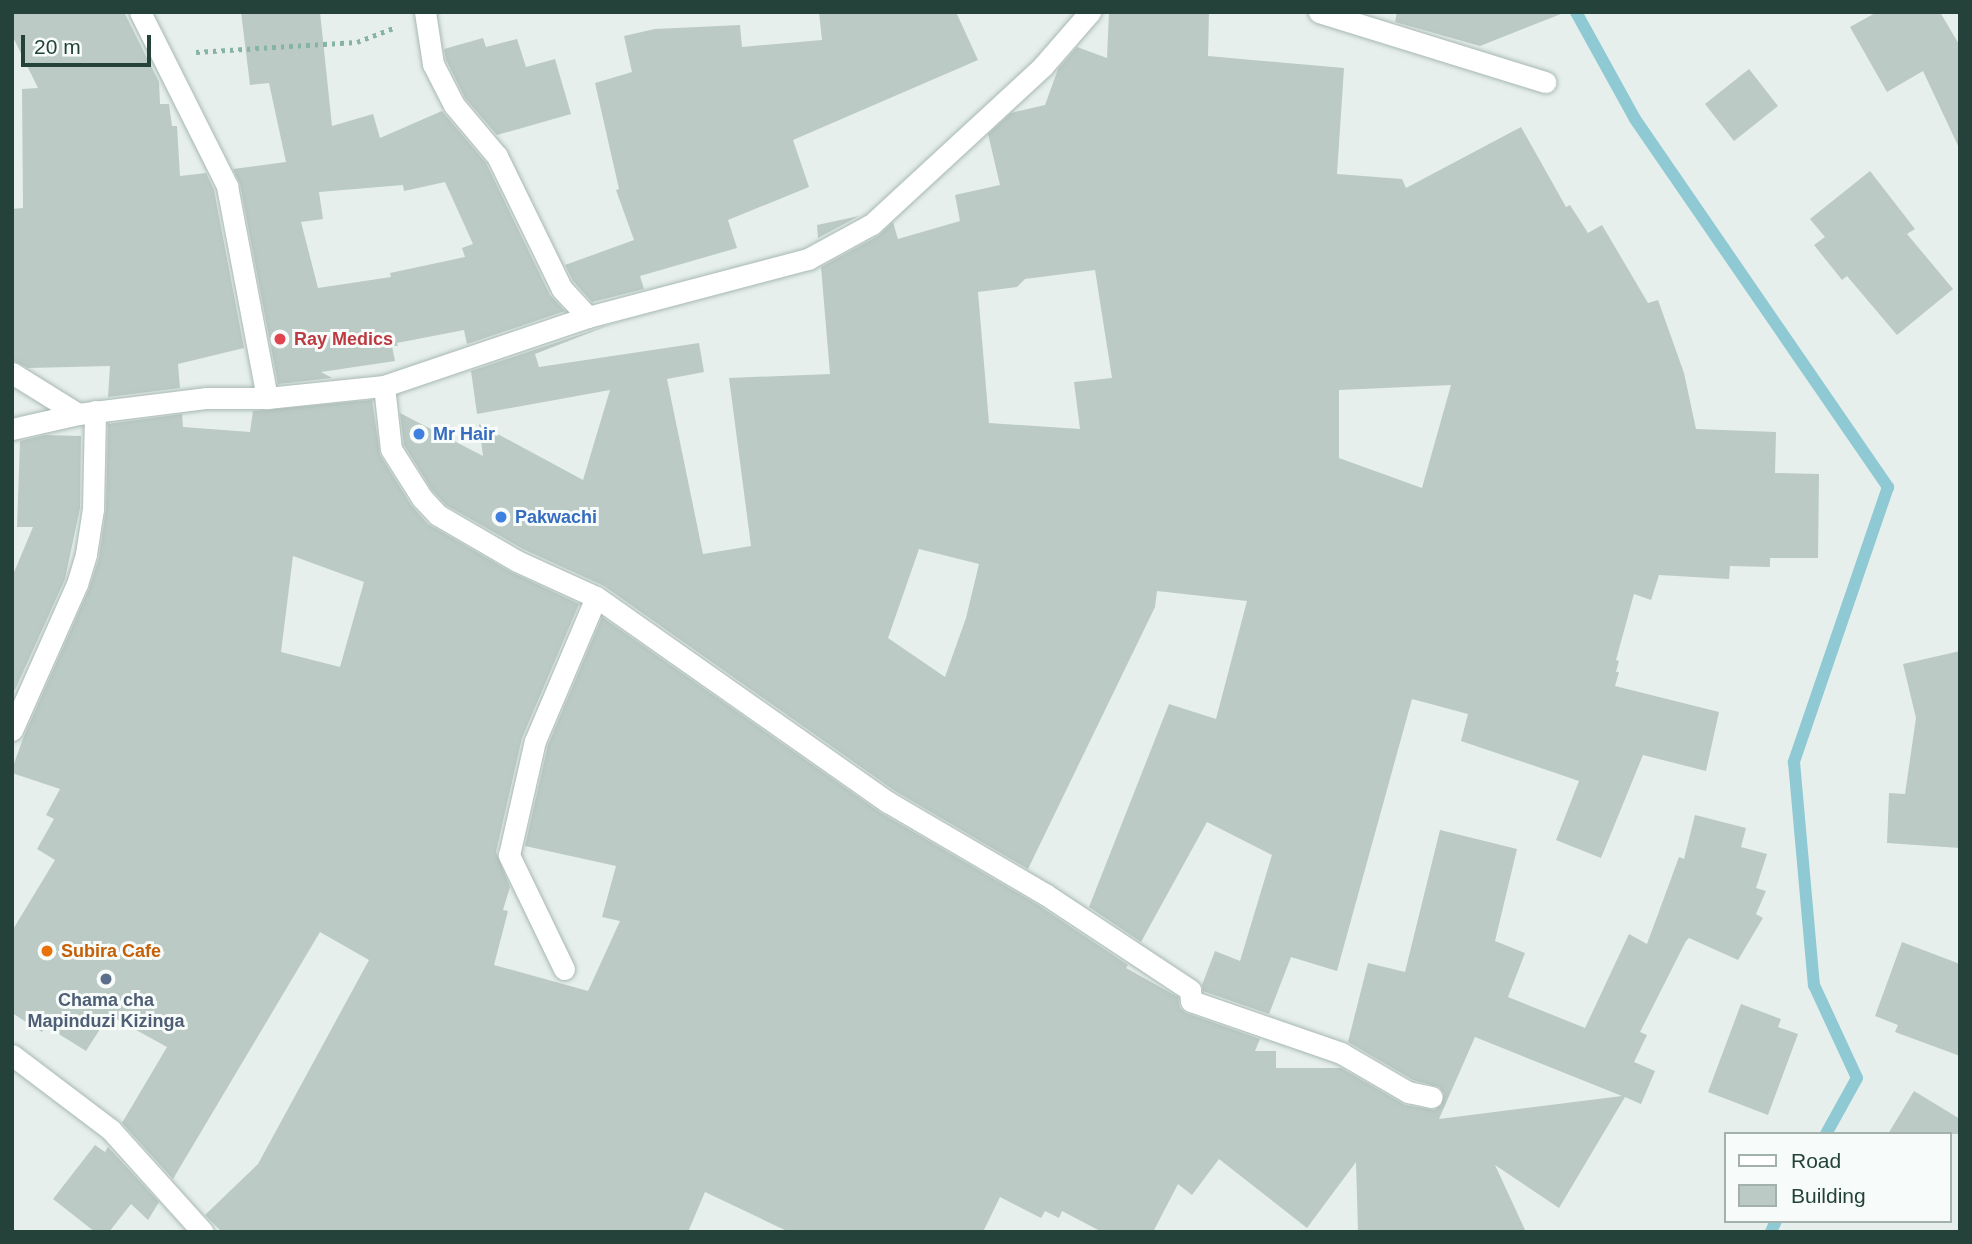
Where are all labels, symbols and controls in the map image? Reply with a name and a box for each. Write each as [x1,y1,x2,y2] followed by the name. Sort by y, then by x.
[24,21,154,65] scale bar
[34,35,81,58] text: 20 m
[294,328,393,350] place label: Ray Medics
[272,331,288,347] marker: Ray Medics
[433,423,495,445] place label: Mr Hair
[411,426,427,442] marker: Mr Hair
[515,506,597,528] place label: Pakwachi
[493,509,509,525] marker: Pakwachi
[61,940,161,962] place label: Subira Cafe
[39,943,55,959] marker: Subira Cafe
[98,971,114,987] marker: Chama cha Mapinduzi Kizinga
[28,990,184,1032] place label: Chama cha Mapinduzi Kizinga
[1724,1132,1951,1223] legend
[1791,1149,1841,1172] text: Road
[1791,1184,1866,1207] text: Building

